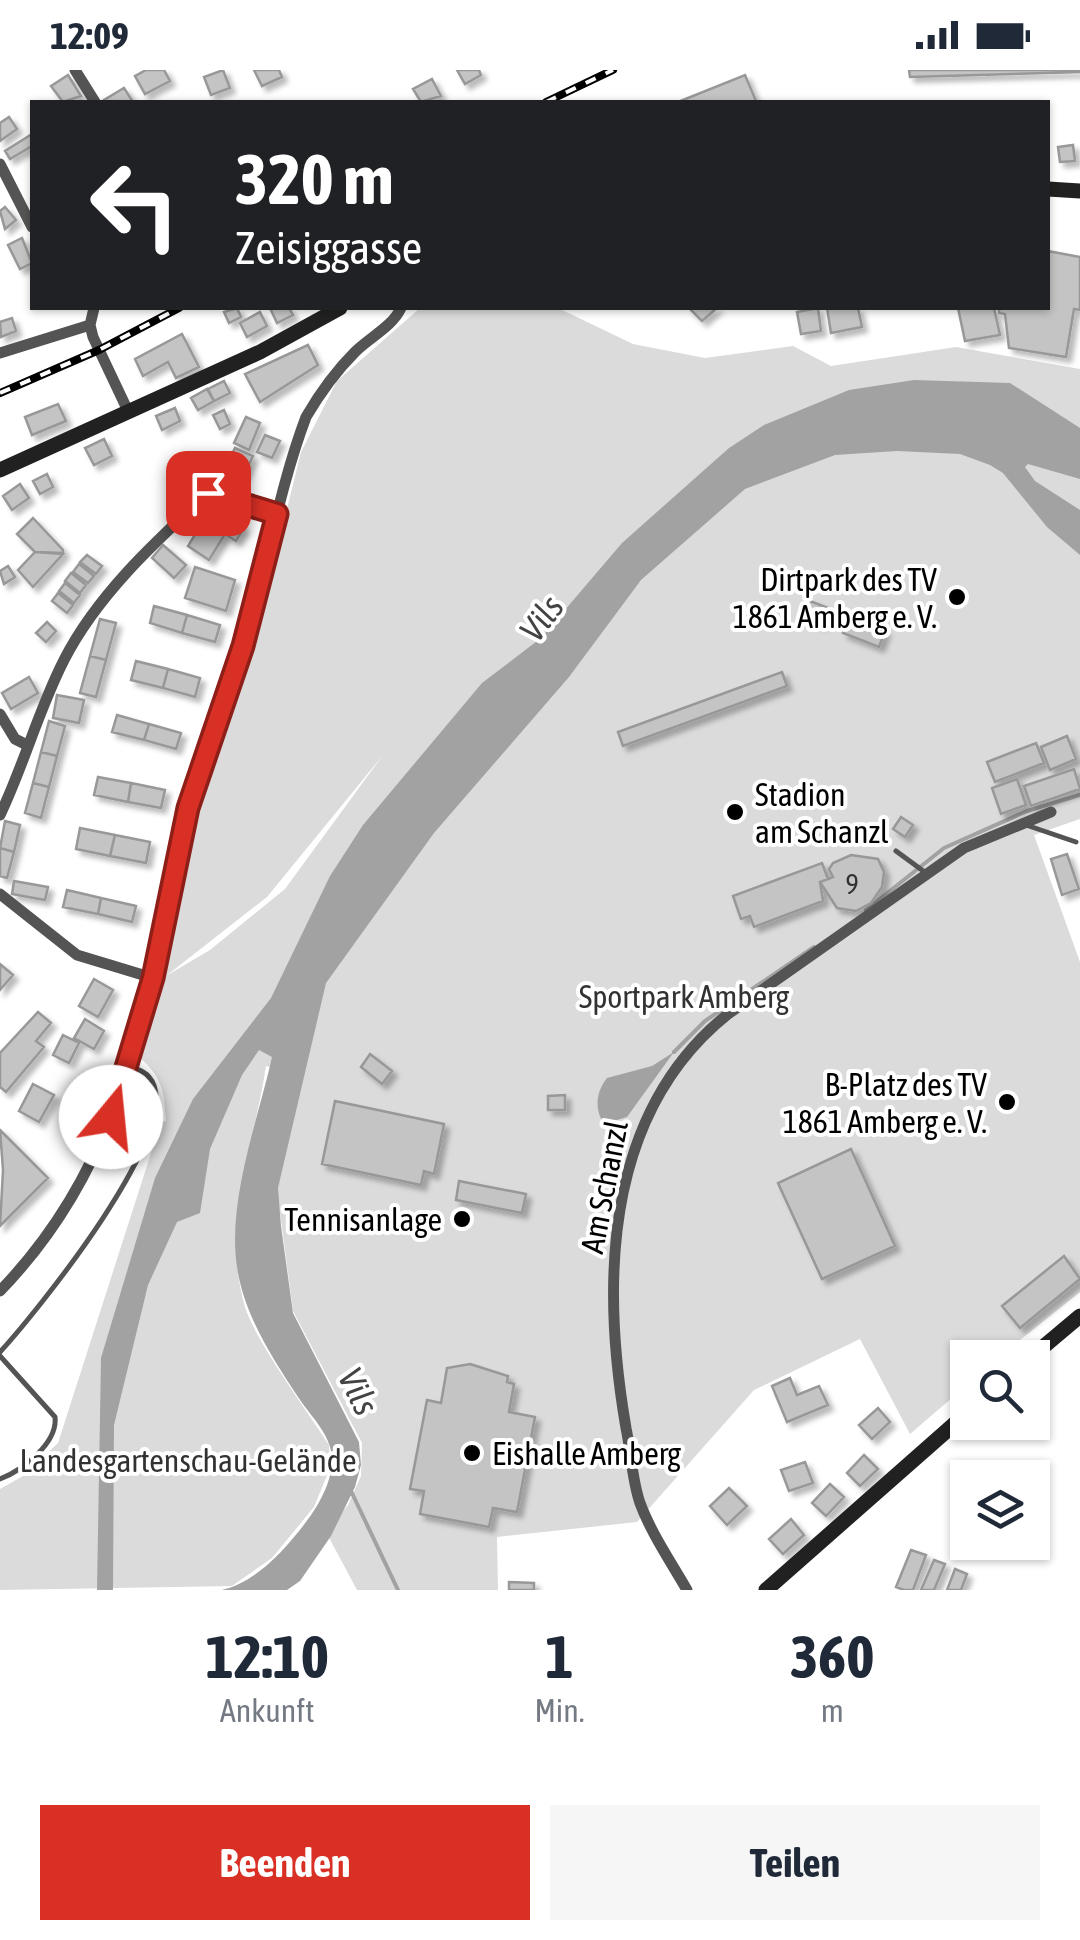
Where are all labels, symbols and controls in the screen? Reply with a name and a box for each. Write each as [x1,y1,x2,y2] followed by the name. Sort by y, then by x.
[50,14,129,57] text: 12:09
[235,139,394,219] text: 320 m
[70,140,200,270] icon: left
[235,222,422,274] text: Zeisiggasse
[166,451,251,536] pin
[181,466,236,521] icon: arrive
[733,561,937,635] place label: Dirtpark des TV 1861 Amberg e. V.
[946,586,968,608] marker: Dirtpark des TV 1861 Amberg e. V.
[511,587,571,649] water label: Vils
[755,776,889,850] place label: Stadion am Schanzl
[724,801,746,823] marker: Stadion am Schanzl
[845,868,859,900] house number: 9
[579,978,790,1015] park label: Sportpark Amberg
[59,1065,163,1169] position arrow
[783,1066,987,1140] place label: B-Platz des TV 1861 Amberg e. V.
[996,1091,1018,1113] marker: B-Platz des TV 1861 Amberg e. V.
[573,1117,635,1256] street label: Am Schanzl
[284,1201,442,1238] place label: Tennisanlage
[451,1208,473,1230] marker: Tennisanlage
[950,1340,1050,1560] map controls
[950,1340,1050,1440] button: search
[331,1361,387,1421] water label: Vils
[492,1435,681,1472] place label: Eishalle Amberg
[20,1442,356,1479] park label: Landesgartenschau-Gelände
[461,1442,483,1464] marker: Eishalle Amberg
[950,1460,1050,1560] button: layers
[205,1622,329,1691] text: 12:10
[545,1622,574,1691] text: 1
[790,1622,875,1691] text: 360
[220,1692,314,1729] text: Ankunft
[534,1692,584,1729] text: Min.
[821,1692,844,1729] text: m
[40,1805,530,1920] button: Beenden
[550,1805,1040,1920] button: Teilen

